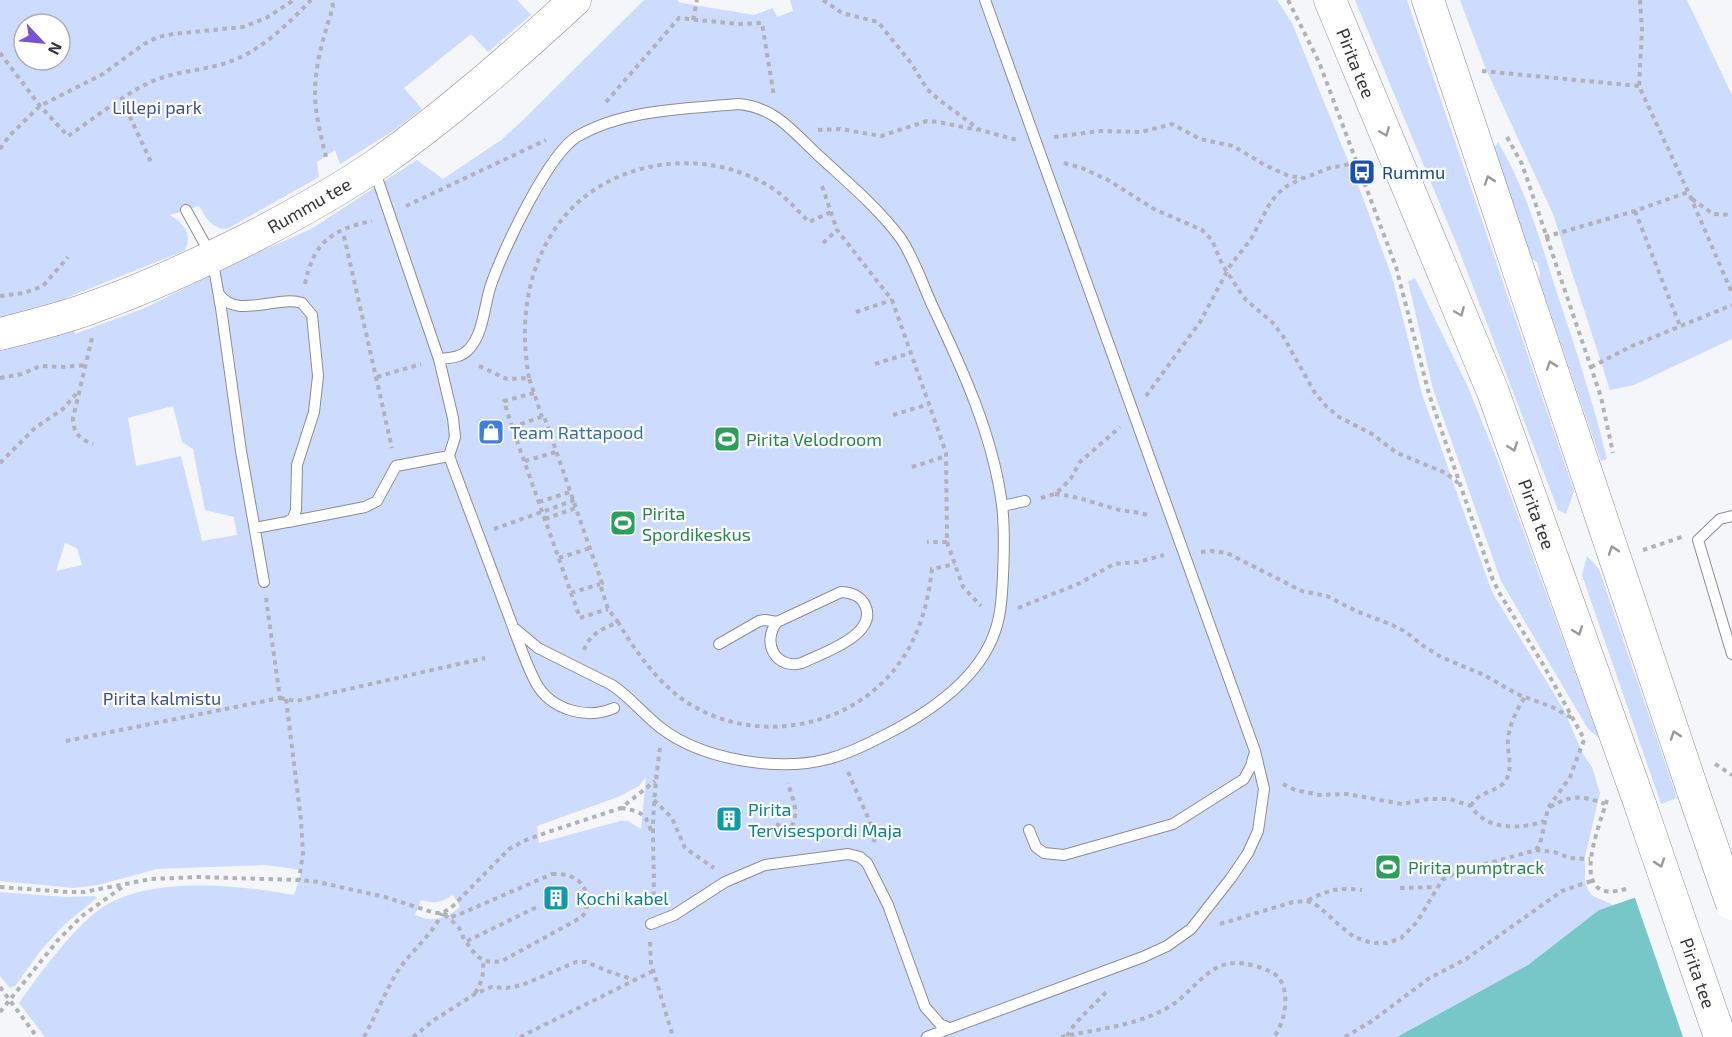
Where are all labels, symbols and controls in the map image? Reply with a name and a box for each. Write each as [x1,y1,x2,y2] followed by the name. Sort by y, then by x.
[12,12,72,72] north arrow
[1332,25,1380,101] street label: Pirita tee
[45,39,67,58] text: N
[112,96,202,118] park label: Lillepi park
[1378,125,1390,136] one-way arrow
[1347,157,1377,187] bus stop icon: Rummu
[1382,161,1445,183] place label: Rummu
[263,172,355,238] street label: Rummu tee
[1484,175,1496,186] one-way arrow
[1453,305,1465,316] one-way arrow
[1546,360,1558,371] one-way arrow
[476,417,506,447] shop icon: Team Rattapood
[510,421,644,443] place label: Team Rattapood
[712,424,742,454] sports icon: Pirita Velodroom
[746,428,882,450] place label: Pirita Velodroom
[1505,441,1518,452] one-way arrow
[1514,476,1560,552] street label: Pirita tee
[642,502,751,545] place label: Pirita Spordikeskus
[608,508,638,538] sports icon: Pirita Spordikeskus
[1608,545,1620,556] one-way arrow
[1571,625,1584,636] one-way arrow
[103,687,221,709] park label: Pirita kalmistu
[1670,730,1682,741] one-way arrow
[748,798,902,841] place label: Pirita Tervisespordi Maja
[714,804,744,834] building icon: Pirita Tervisespordi Maja
[1373,852,1403,882] sports icon: Pirita pumptrack
[1408,856,1544,878] place label: Pirita pumptrack
[1653,857,1666,867] one-way arrow
[541,883,571,913] building icon: Kochi kabel
[576,887,669,909] place label: Kochi kabel
[1676,935,1720,1011] street label: Pirita tee

